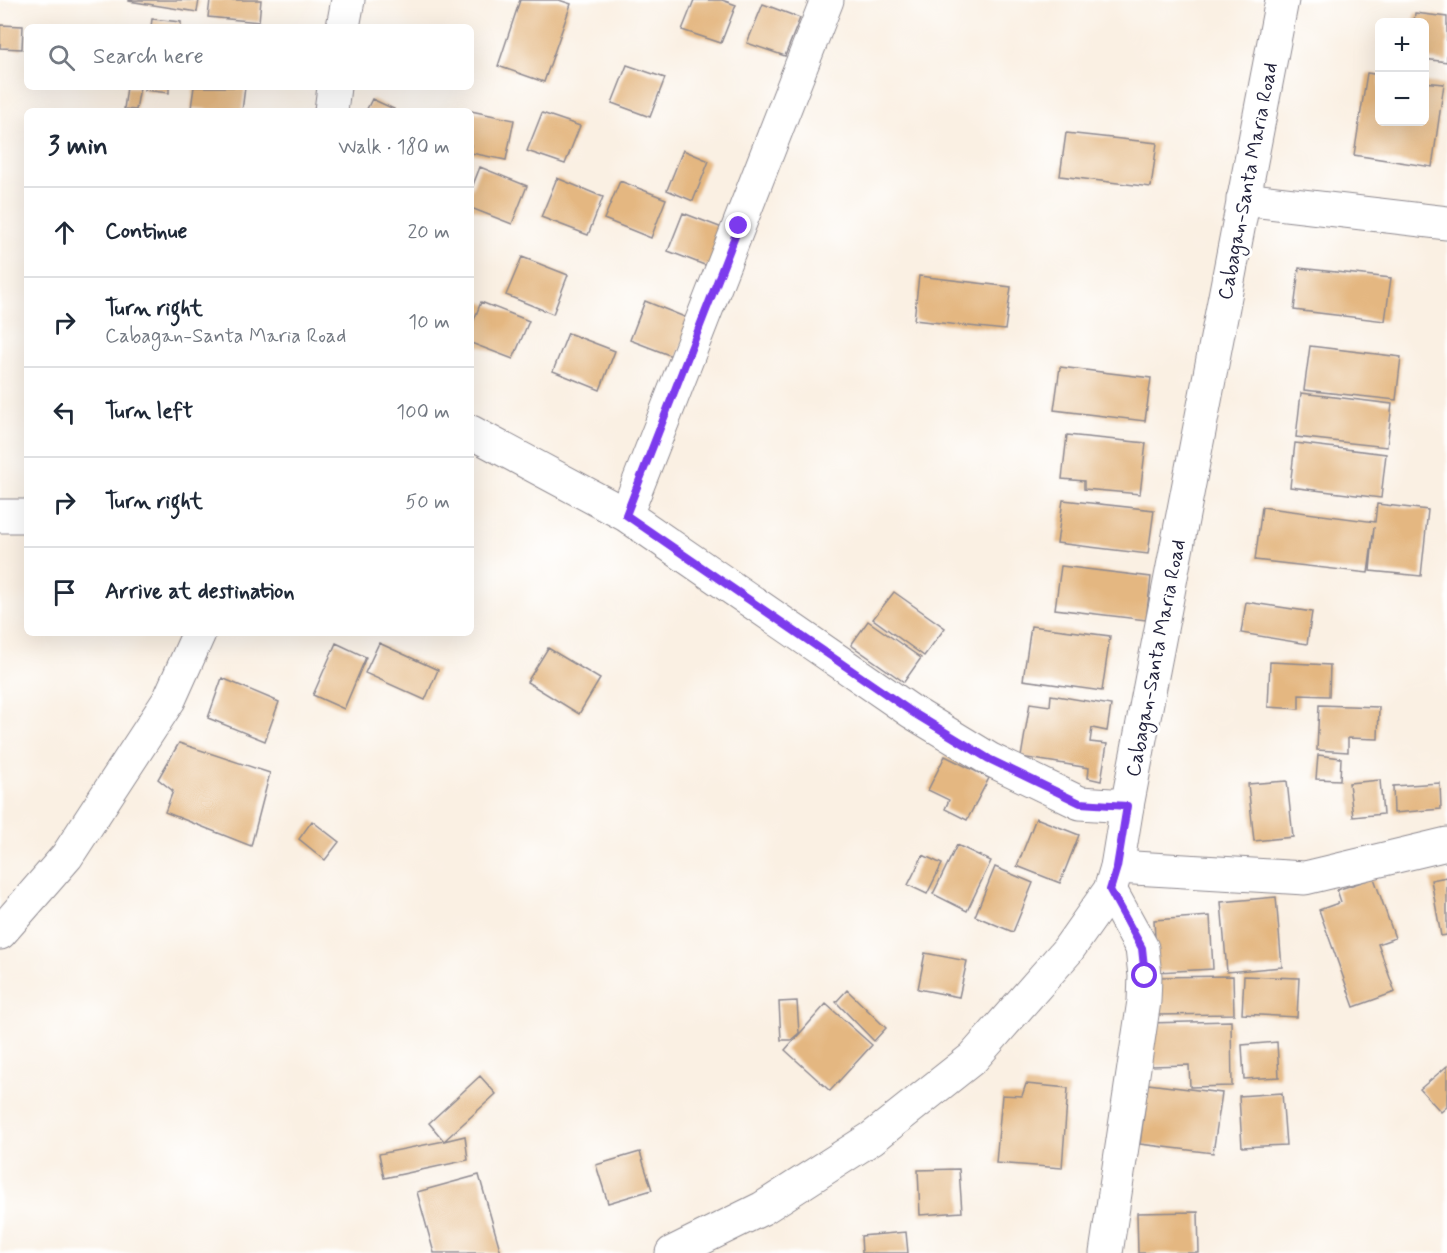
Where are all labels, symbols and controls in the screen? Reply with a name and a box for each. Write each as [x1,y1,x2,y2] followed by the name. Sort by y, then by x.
[1375,18,1429,126] map controls
[1375,18,1429,72] button: +
[24,24,474,90] search box
[45,41,78,74] icon: search
[93,43,204,71] text: Search here
[1212,60,1286,302] street label: Cabagan-Santa Maria Road
[1375,72,1429,126] button: −
[48,130,108,164] text: 3 min
[338,134,450,161] text: Walk · 180 m
[725,212,751,238] route end
[48,216,81,249] icon: ahead
[105,218,187,246] text: Continue
[407,219,450,246] text: 20 m
[105,295,203,323] text: Turn right
[48,306,81,339] icon: right
[408,309,450,336] text: 10 m
[105,323,346,350] text: Cabagan-Santa Maria Road
[48,396,81,429] icon: left
[105,398,193,426] text: Turn left
[396,399,450,426] text: 100 m
[48,486,81,519] icon: right
[105,488,203,516] text: Turn right
[405,489,450,516] text: 50 m
[1120,537,1194,779] street label: Cabagan-Santa Maria Road
[48,576,81,609] icon: arrive
[105,578,295,606] text: Arrive at destination
[1131,962,1157,988] route start

